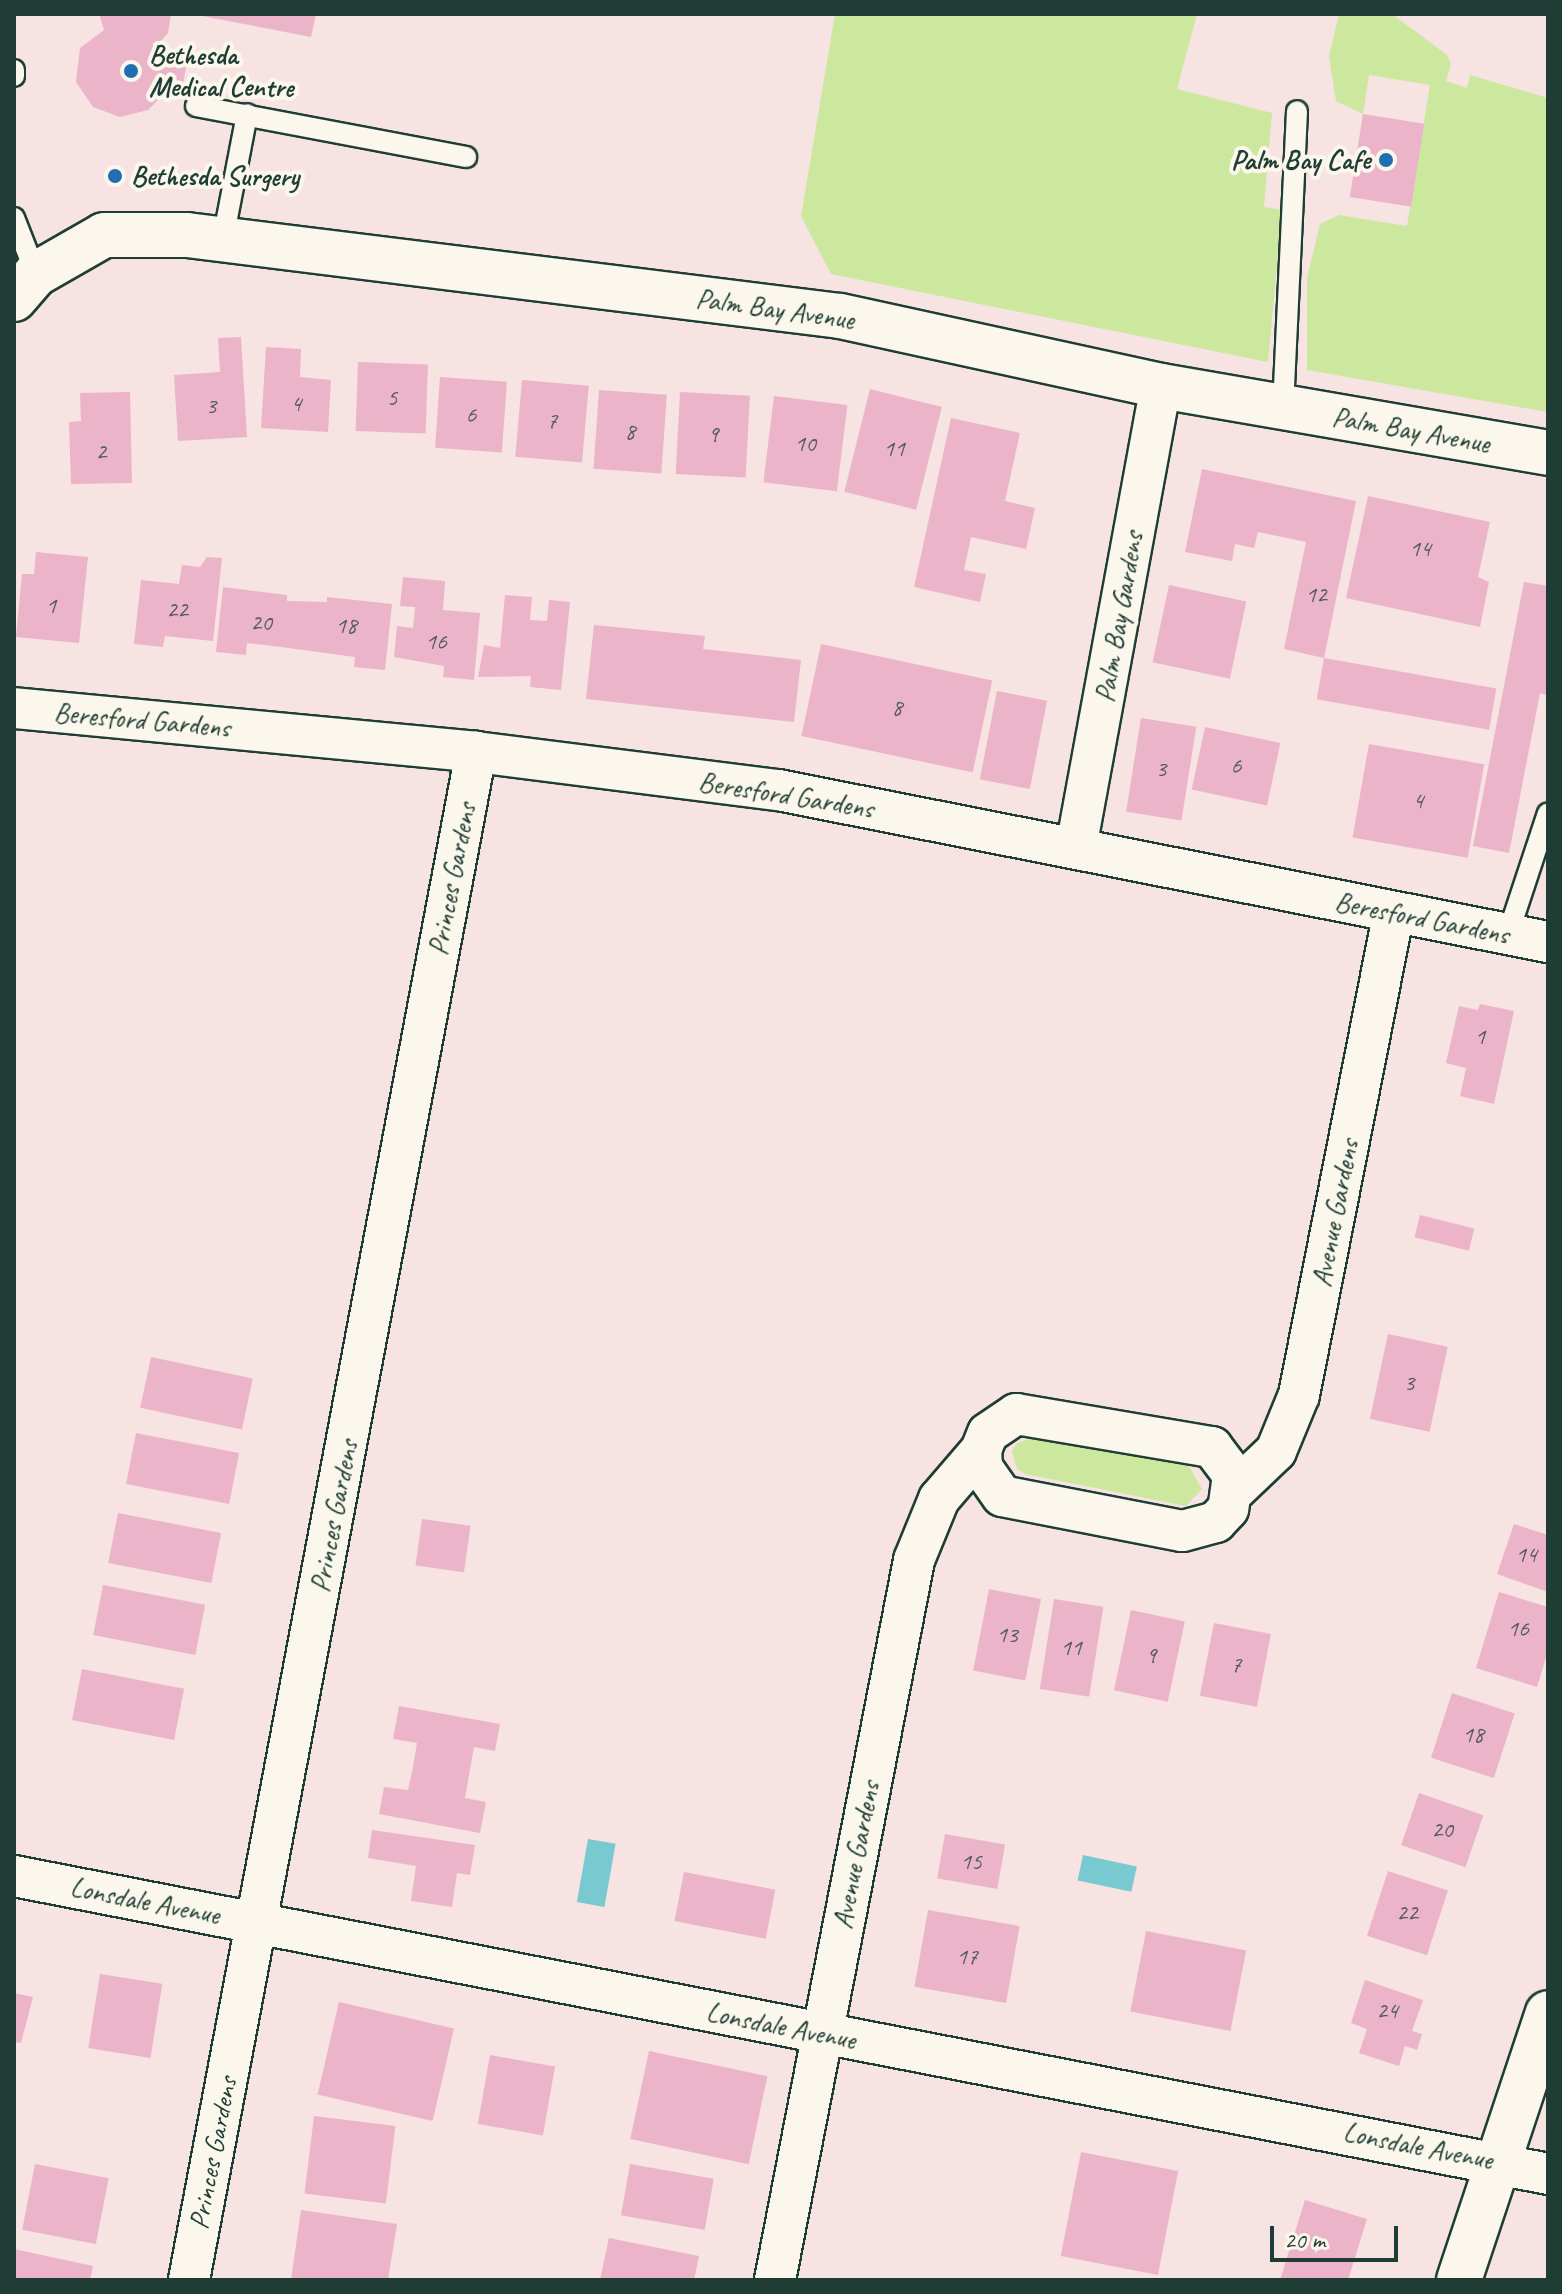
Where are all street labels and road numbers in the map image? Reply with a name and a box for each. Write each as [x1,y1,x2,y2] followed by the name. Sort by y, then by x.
[694,281,856,337] street label: Palm Bay Avenue
[1329,400,1493,460] street label: Palm Bay Avenue
[1087,529,1151,705] street label: Palm Bay Gardens
[53,696,231,744] street label: Beresford Gardens
[696,765,876,825] street label: Beresford Gardens
[421,800,483,958] street label: Princes Gardens
[1332,885,1512,951] street label: Beresford Gardens
[1304,1137,1366,1289] street label: Avenue Gardens
[303,1437,365,1595] street label: Princes Gardens
[825,1779,887,1931] street label: Avenue Gardens
[68,1870,222,1932] street label: Lonsdale Avenue
[704,1995,858,2057] street label: Lonsdale Avenue
[182,2074,244,2232] street label: Princes Gardens
[1341,2115,1495,2177] street label: Lonsdale Avenue

